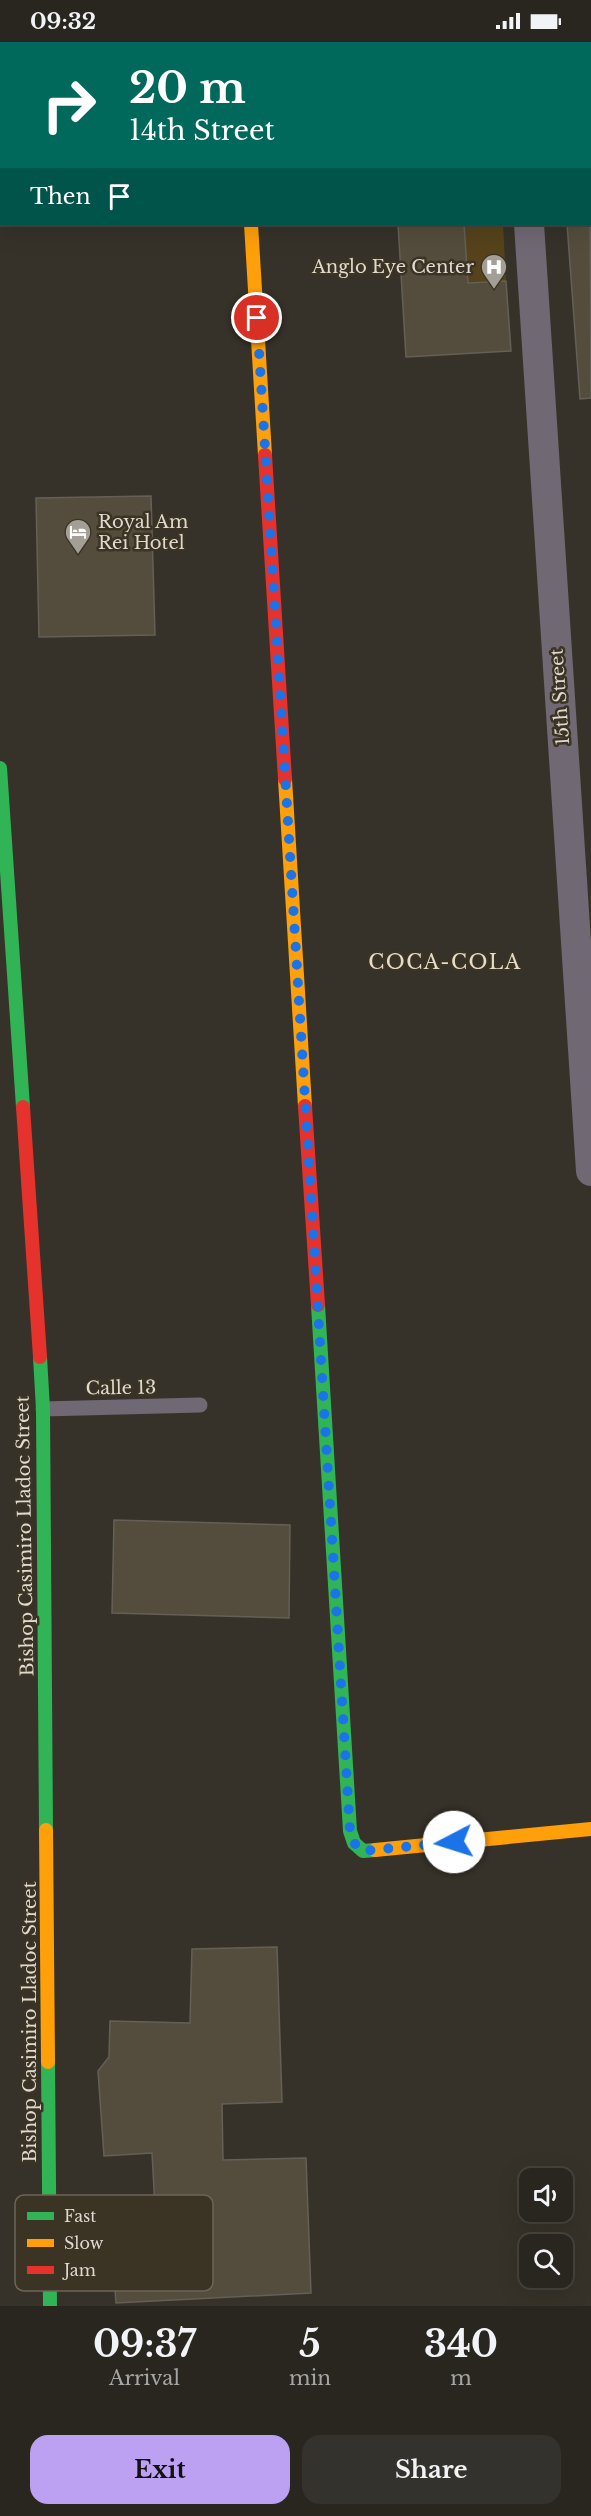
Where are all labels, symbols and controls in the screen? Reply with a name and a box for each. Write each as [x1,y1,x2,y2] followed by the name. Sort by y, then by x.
[30,8,96,35] text: 09:32
[129,62,246,114] text: 20 m
[30,66,108,144] icon: right
[129,114,275,147] text: 14th Street
[103,180,136,213] icon: arrive
[30,183,91,210] text: Then
[479,252,509,290] hospital icon: Anglo Eye Center
[311,256,474,278] place label: Anglo Eye Center
[231,292,282,343] pin
[240,301,273,334] icon: arrive
[98,511,188,554] place label: Royal Am Rei Hotel
[63,517,93,555] hotel icon: Royal Am Rei Hotel
[546,648,574,746] street label: 15th Street
[368,950,522,974] district label: COCA-COLA
[85,1376,157,1400] street label: Calle 13
[12,1395,38,1677] street label: Bishop Casimiro Lladoc Street
[422,1810,486,1874] position arrow
[19,1881,41,2162] street label: Bishop Casimiro Lladoc Street
[519,2168,573,2288] map controls
[519,2168,573,2222] button: sound
[15,2195,213,2291] legend
[64,2206,96,2226] text: Fast
[64,2233,104,2253] text: Slow
[519,2234,573,2288] button: search
[62,2260,96,2280] text: Jam
[93,2322,196,2367] text: 09:37
[299,2322,321,2367] text: 5
[424,2322,498,2367] text: 340
[109,2366,180,2390] text: Arrival
[289,2366,331,2390] text: min
[450,2366,472,2390] text: m
[30,2435,290,2504] button: Exit
[302,2435,561,2504] button: Share

